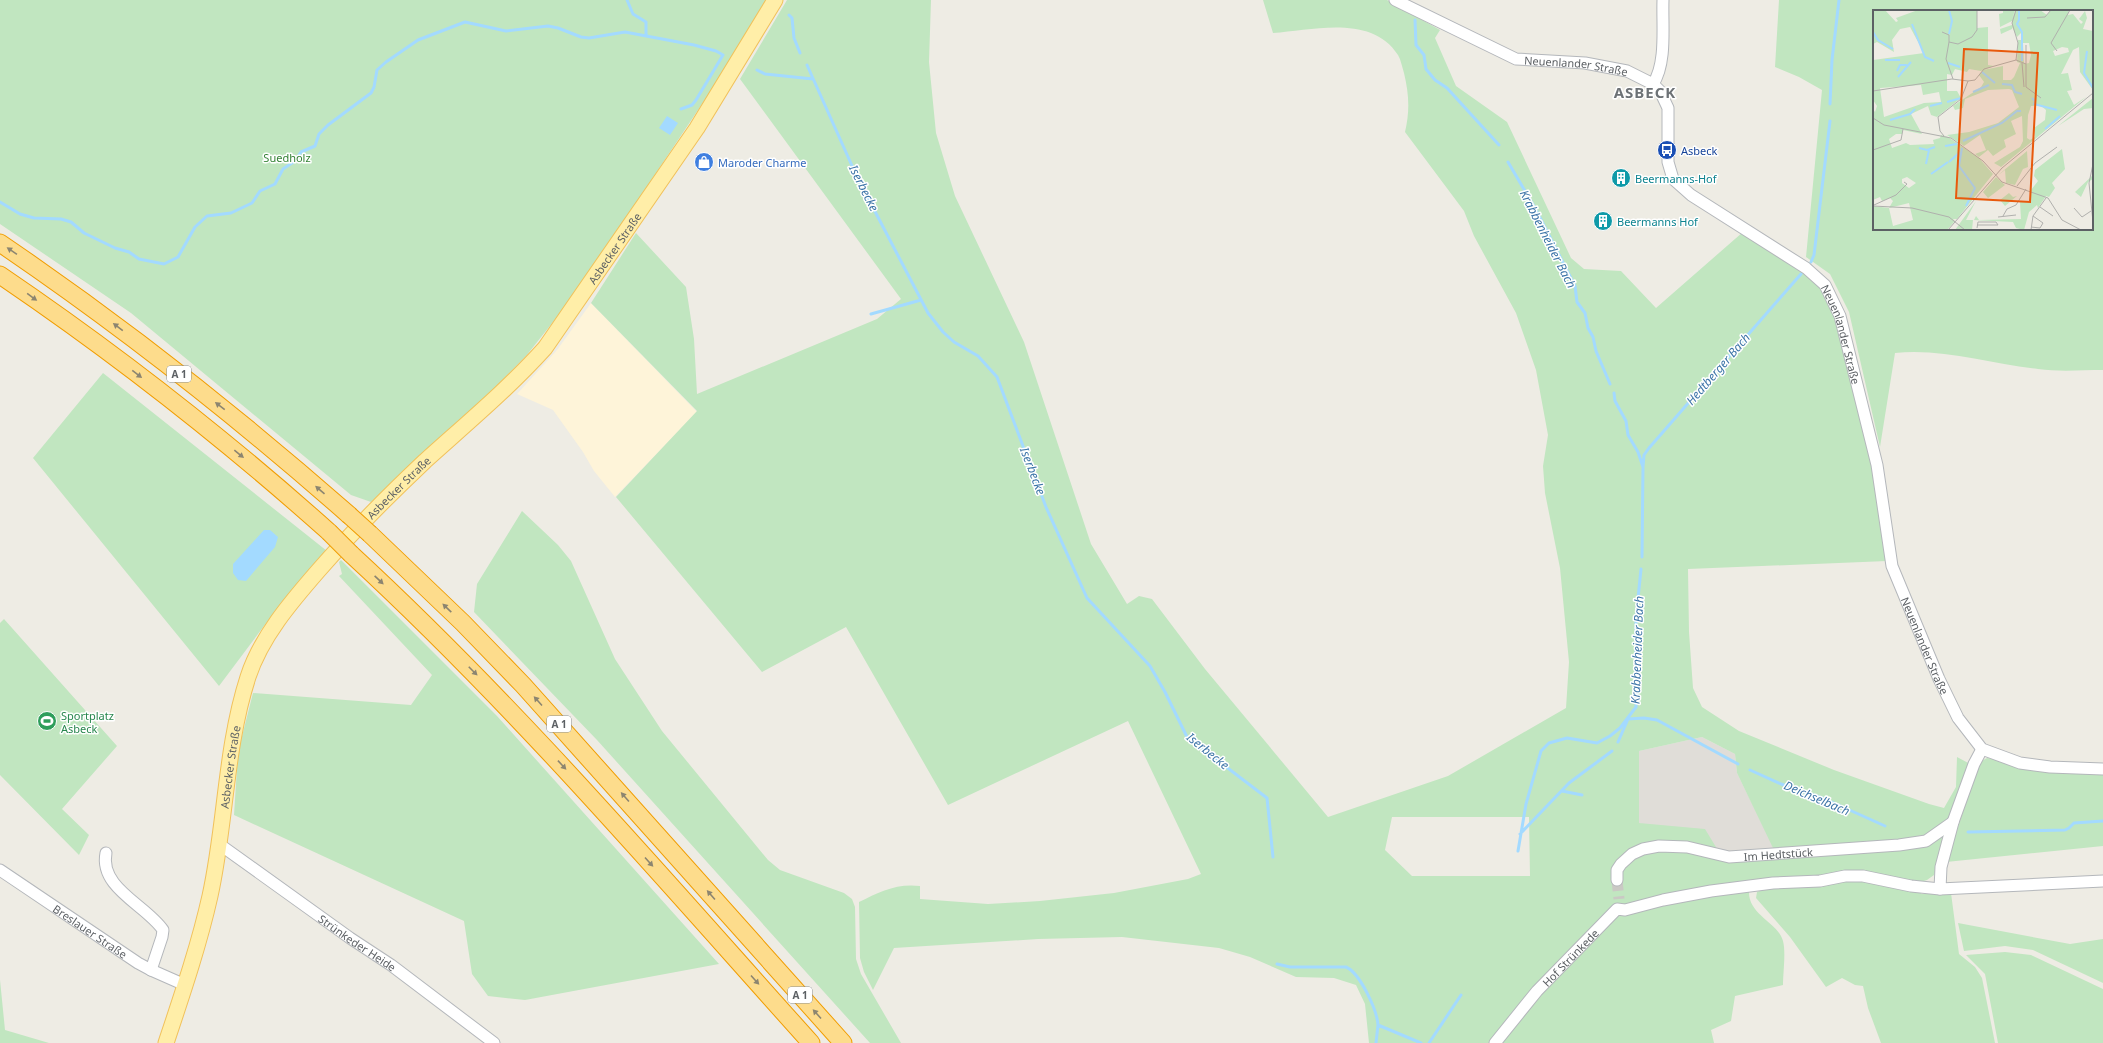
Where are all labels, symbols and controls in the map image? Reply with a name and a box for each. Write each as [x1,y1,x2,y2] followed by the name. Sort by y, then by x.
[1873,10,2093,230] inset map
[1524,52,1629,78] street label: Neuenlander Straße
[1614,82,1676,102] district label: ASBECK
[1656,139,1678,161] bus stop icon: Asbeck
[1681,143,1718,158] place label: Asbeck
[263,150,311,165] park label: Suedholz
[693,151,715,173] shop icon: Maroder Charme
[718,155,806,170] place label: Maroder Charme
[845,161,883,214] water label: Iserbecke
[1610,167,1632,189] building icon: Beermanns-Hof
[1635,171,1718,186] place label: Beermanns-Hof
[1516,187,1580,291] water label: Krabbenheider Bach
[584,209,644,287] street label: Asbecker Straße
[1592,210,1614,232] building icon: Beermanns Hof
[1617,214,1699,229] place label: Beermanns Hof
[7,247,17,255] one-way arrow
[1818,282,1864,386] street label: Neuenlander Straße
[27,293,37,301] one-way arrow
[112,322,123,331] one-way arrow
[1682,329,1754,409] water label: Hedtberger Bach
[167,366,191,382] road number: A 1
[131,370,142,378] one-way arrow
[215,402,226,411] one-way arrow
[1016,444,1050,497] water label: Iserbecke
[234,450,245,459] one-way arrow
[363,452,433,522] street label: Asbecker Straße
[315,485,325,494] one-way arrow
[375,575,384,584] one-way arrow
[1898,594,1953,697] street label: Neuenlander Straße
[1627,596,1647,704] water label: Krabbenheider Bach
[442,603,452,613] one-way arrow
[468,666,477,676] one-way arrow
[533,696,543,706] one-way arrow
[61,708,114,736] place label: Sportplatz Asbeck
[36,710,58,732] sports icon: Sportplatz Asbeck
[547,716,571,732] road number: A 1
[216,724,243,809] street label: Asbecker Straße
[1182,728,1233,773] water label: Iserbecke
[557,760,566,771] one-way arrow
[1782,777,1853,819] water label: Deichselbach
[621,792,630,802] one-way arrow
[1743,844,1813,863] street label: Im Hedtstück
[644,857,653,867] one-way arrow
[706,890,716,900] one-way arrow
[50,901,130,961] street label: Breslauer Straße
[316,911,400,974] street label: Strünkeder Heide
[1538,925,1601,989] street label: Hof Strünkede
[750,975,759,985] one-way arrow
[788,987,812,1003] road number: A 1
[812,1009,822,1019] one-way arrow

